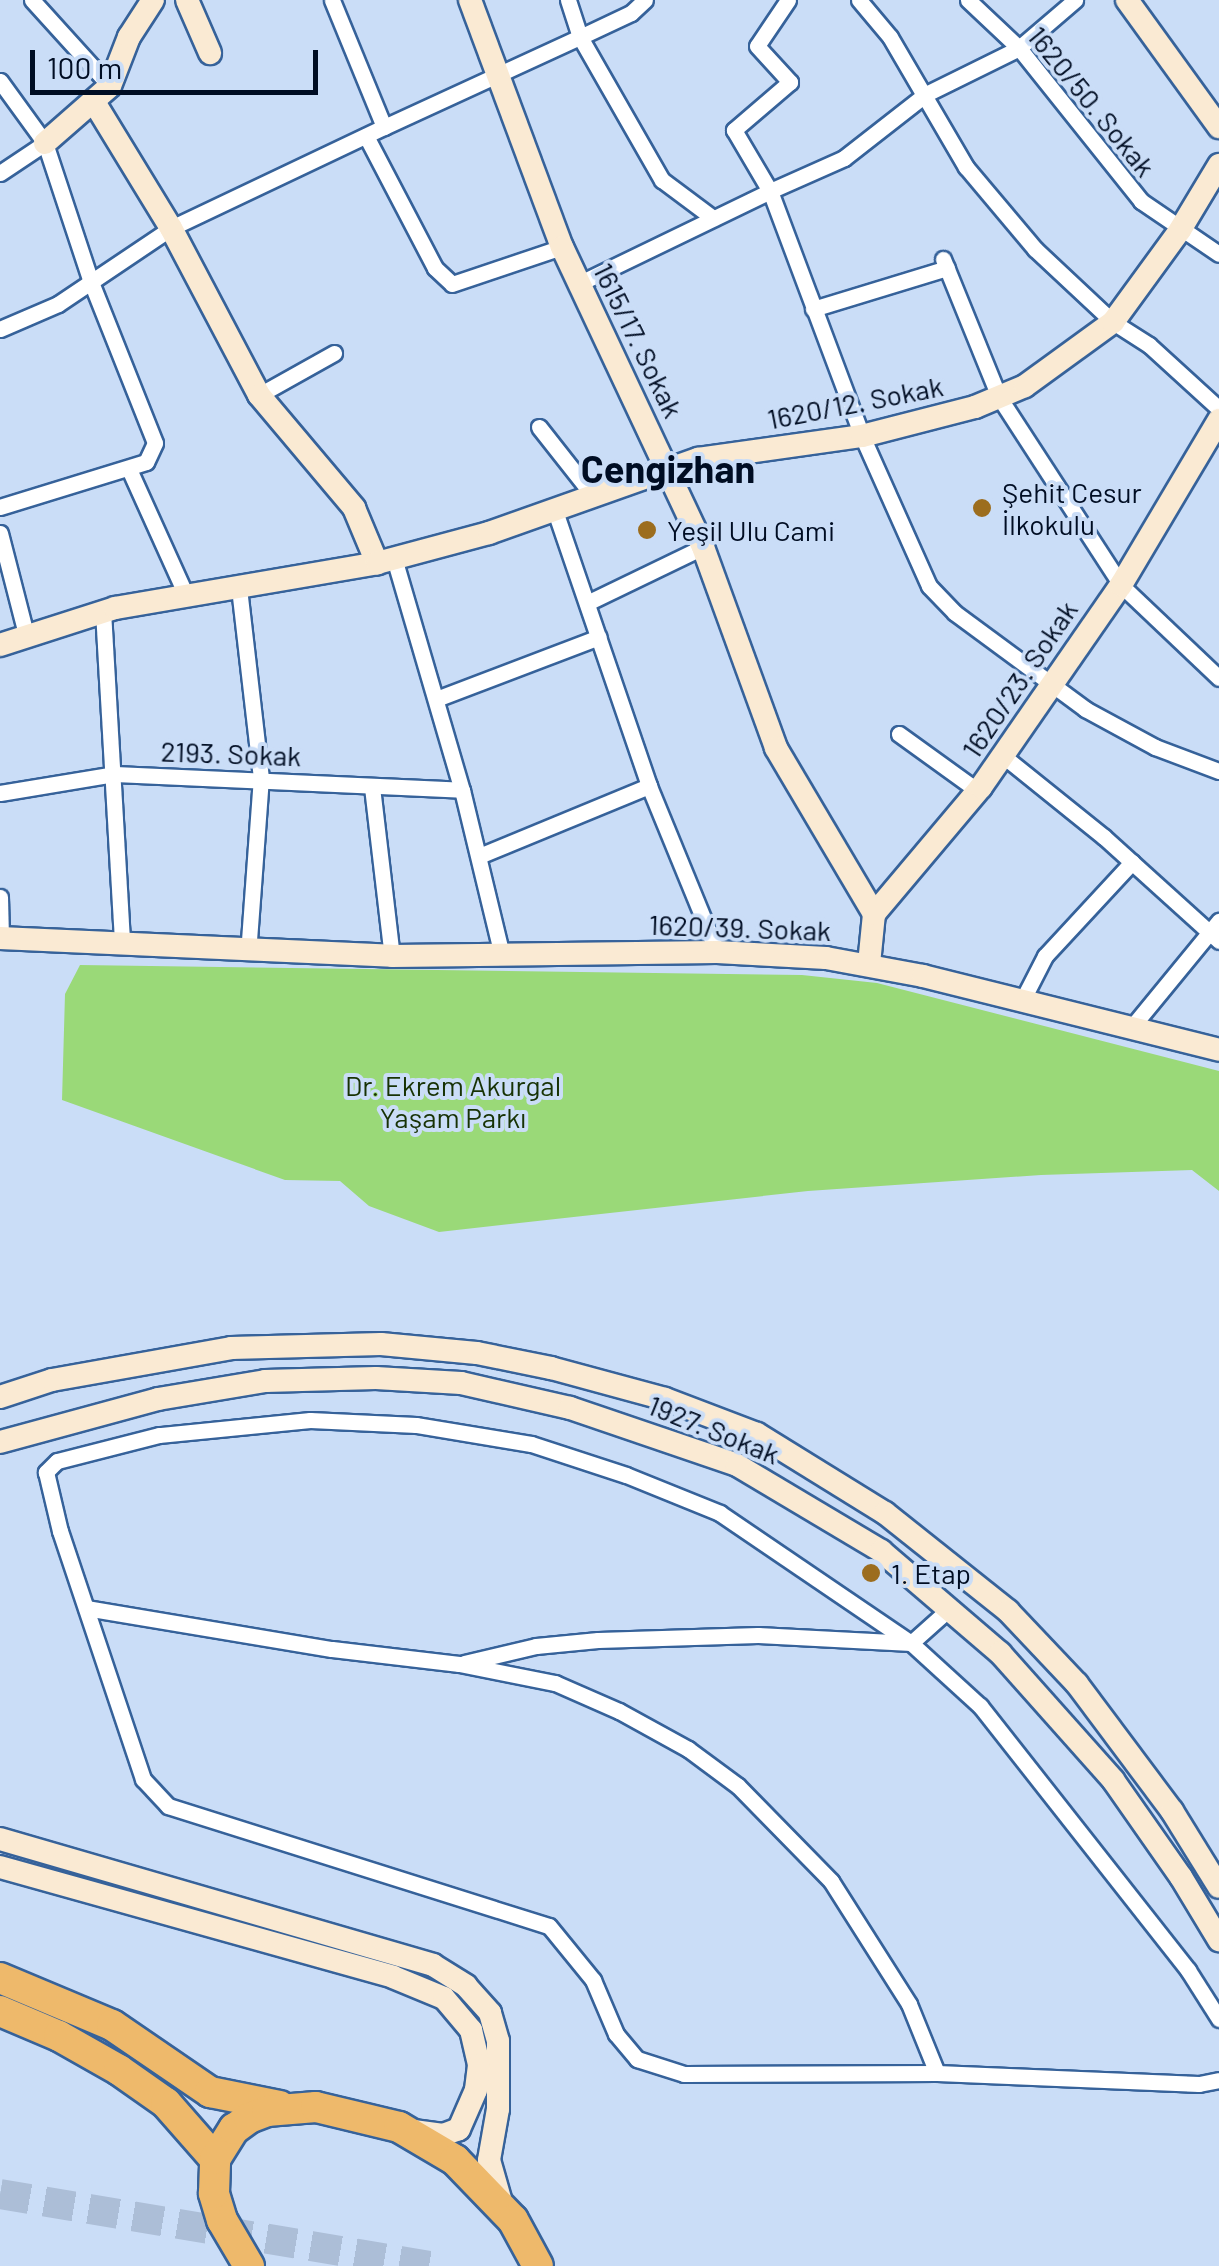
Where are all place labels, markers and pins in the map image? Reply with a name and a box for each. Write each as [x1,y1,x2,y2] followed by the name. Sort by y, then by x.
[1002,475,1142,541] place label: Şehit Cesur İlkokulu
[971,497,993,519] marker: Şehit Cesur İlkokulu
[667,513,835,547] place label: Yeşil Ulu Cami
[636,519,658,541] marker: Yeşil Ulu Cami
[891,1556,971,1590] place label: 1. Etap
[860,1562,882,1584] marker: 1. Etap

